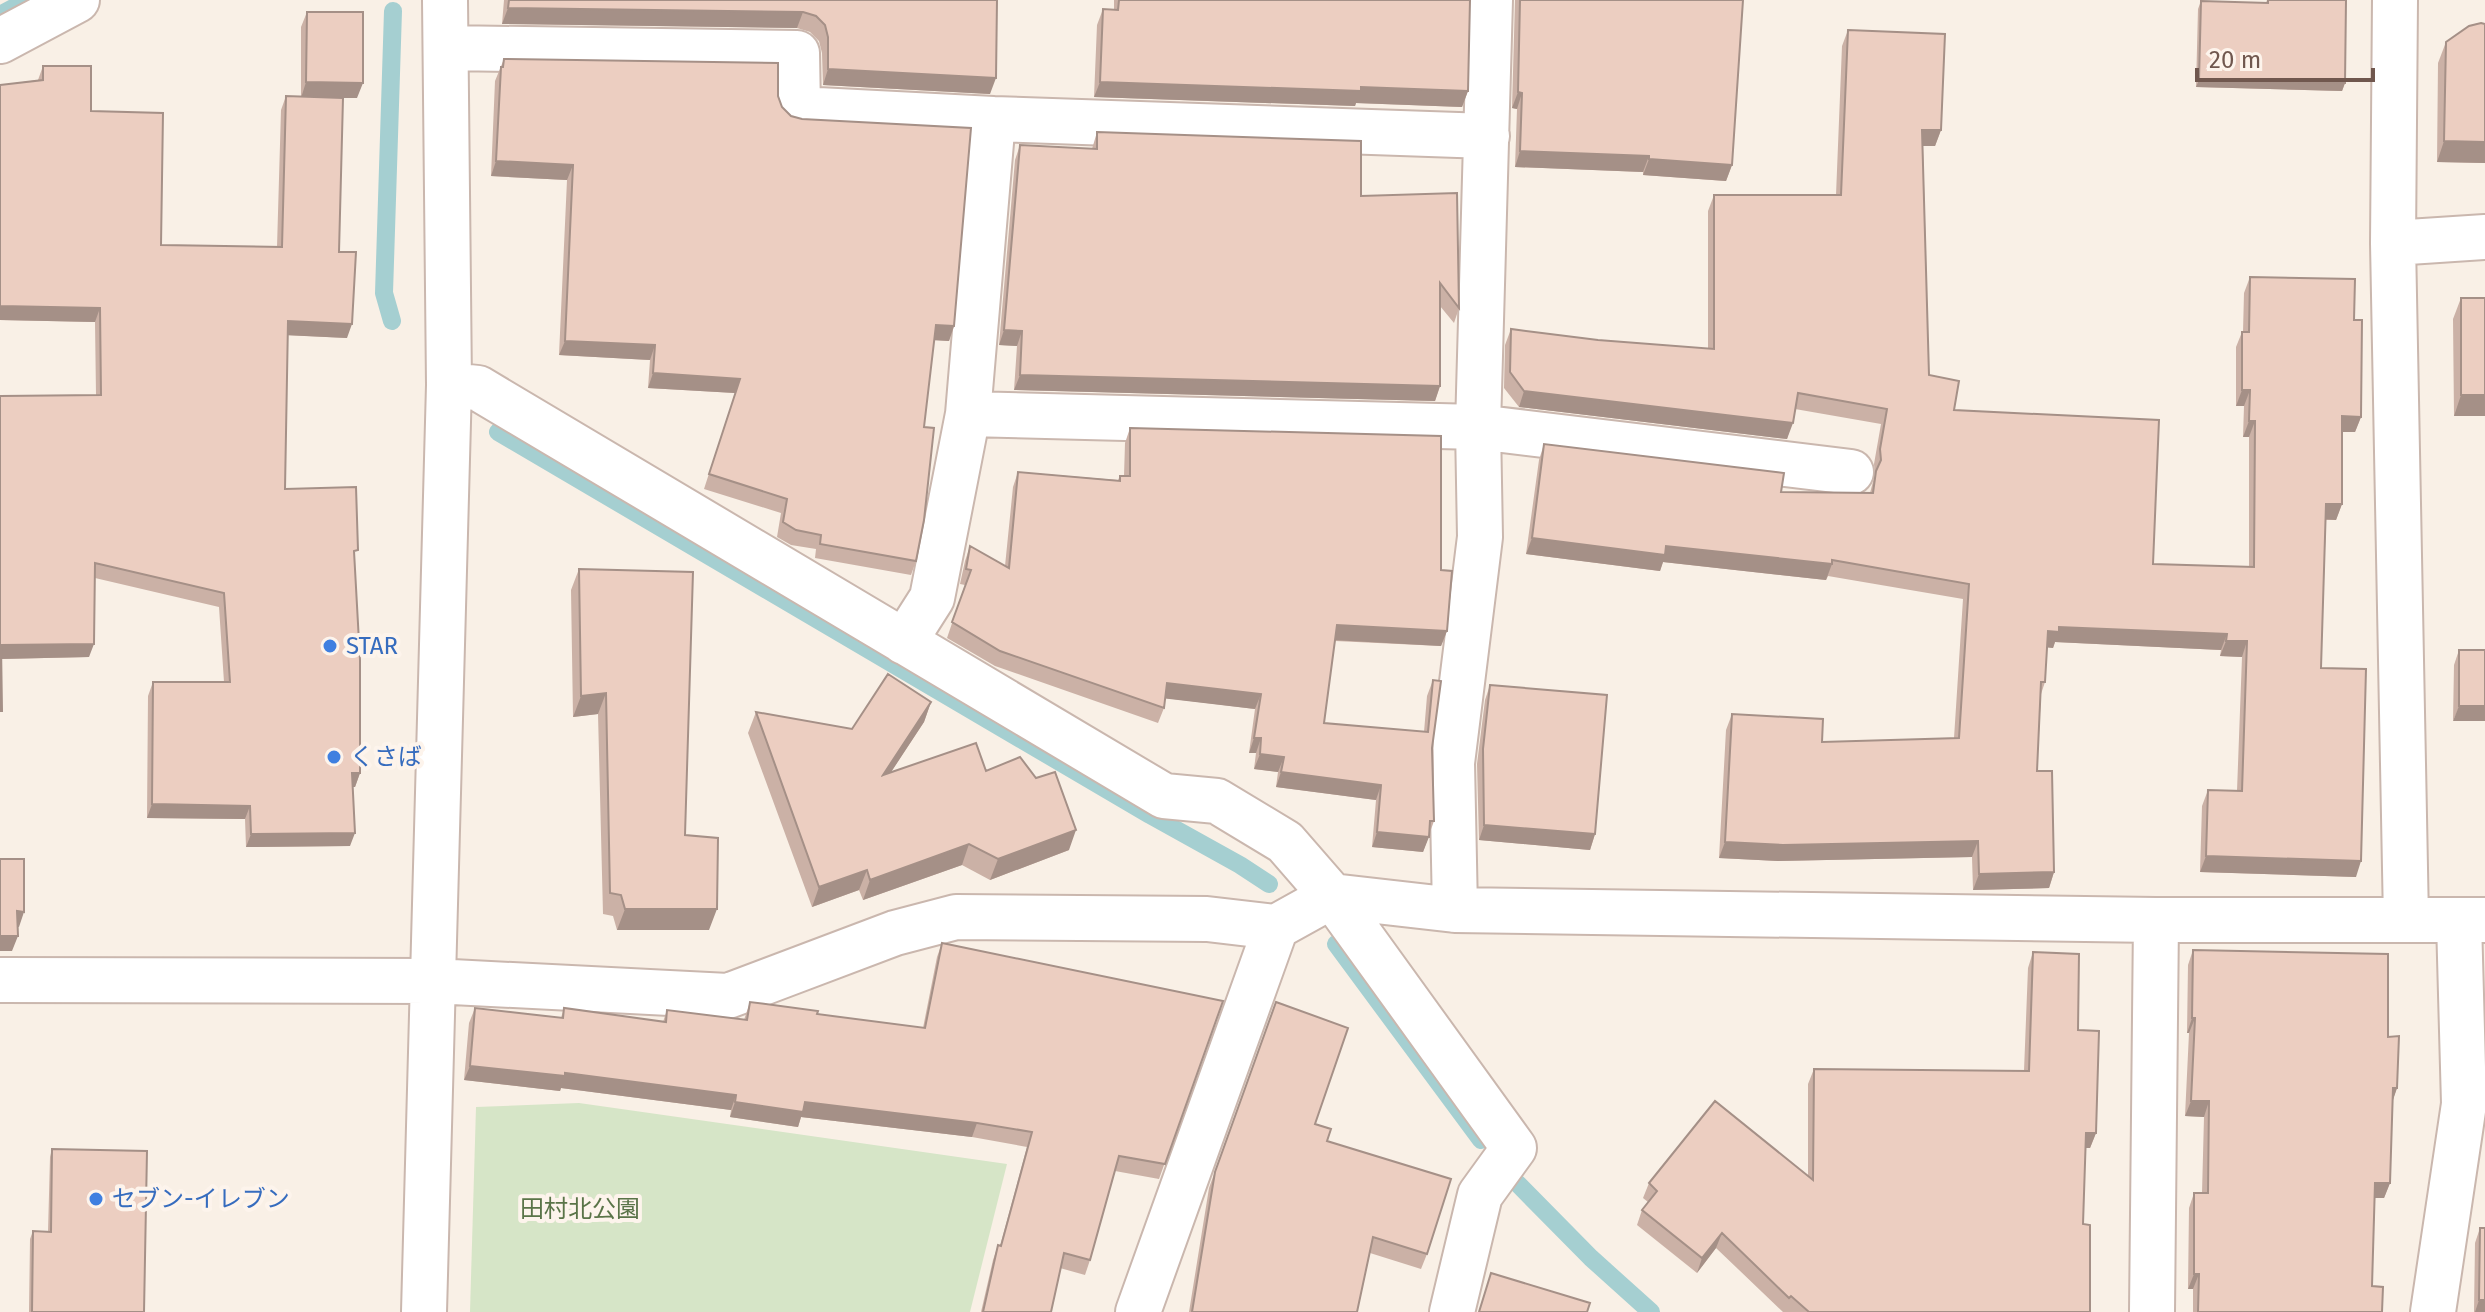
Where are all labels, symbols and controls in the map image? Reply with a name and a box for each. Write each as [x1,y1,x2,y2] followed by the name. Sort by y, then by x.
[2197,32,2373,82] scale bar
[2209,46,2261,74] text: 20 m
[346,632,398,660] place label: STAR
[321,637,339,655] marker: STAR
[350,743,422,771] place label: くさば
[325,748,343,766] marker: くさば
[112,1185,290,1213] place label: セブン-イレブン
[87,1190,105,1208] marker: セブン-イレブン
[520,1195,640,1223] park label: 田村北公園

